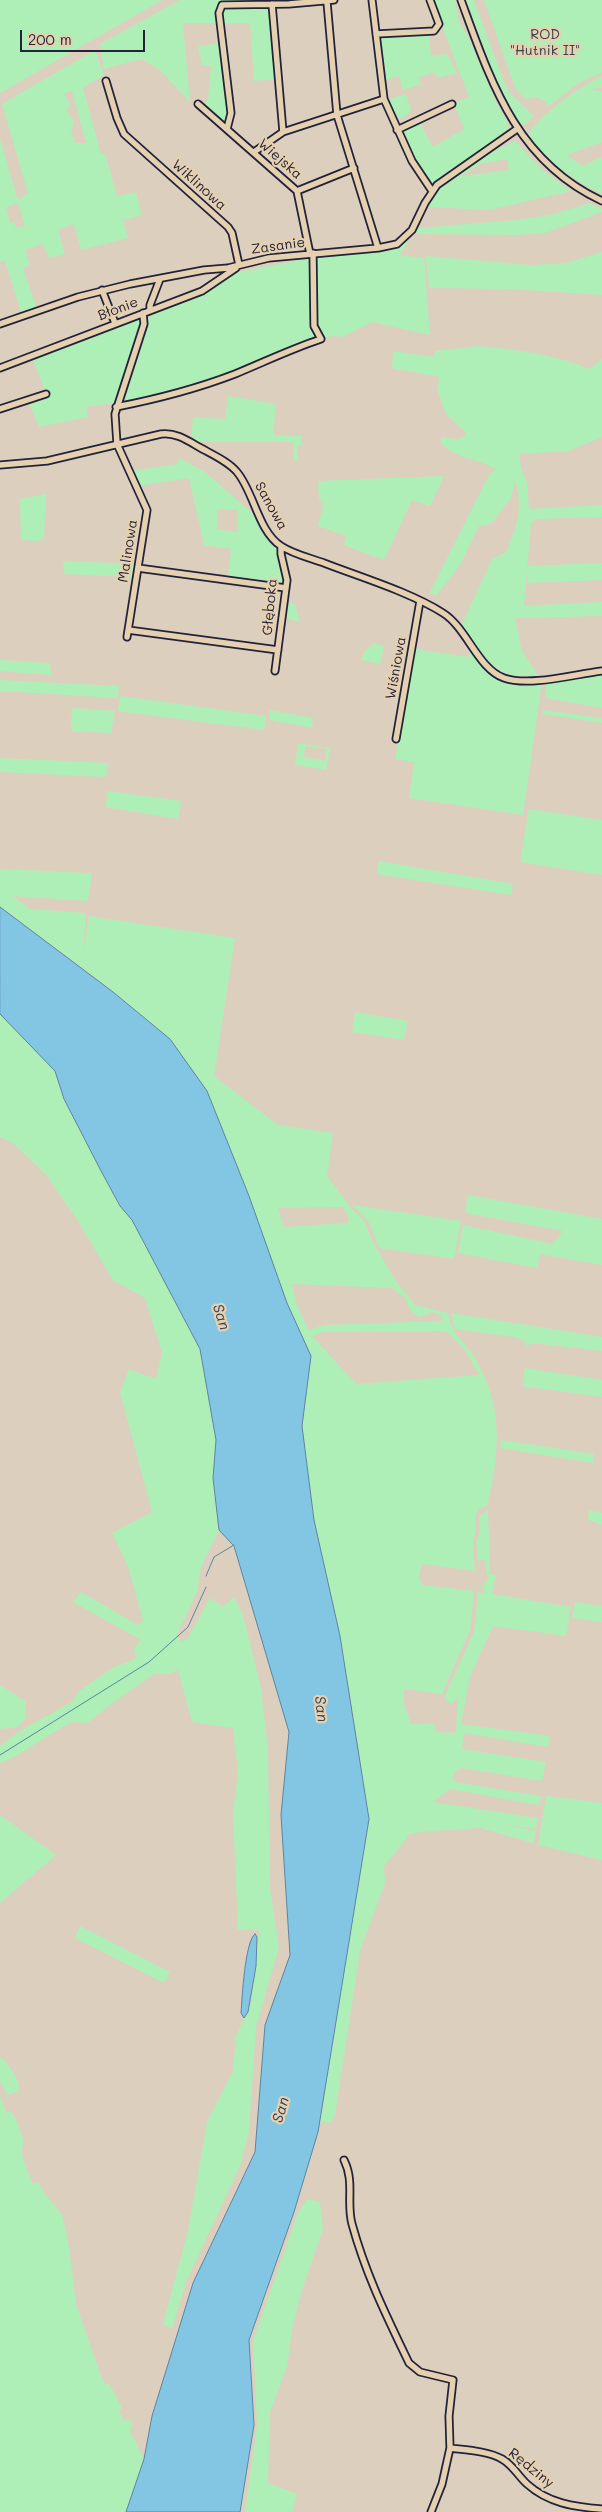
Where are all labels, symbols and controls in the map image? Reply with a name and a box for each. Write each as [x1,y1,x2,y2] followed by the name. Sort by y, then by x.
[22,20,148,52] scale bar
[510,27,580,59] park label: ROD "Hutnik II"
[28,29,72,49] text: 200 m
[255,135,305,183] street label: Wiejska
[168,156,230,214] street label: Wiklinowa
[250,234,306,258] street label: Zasanie
[95,294,141,324] street label: Błonie
[251,479,291,533] street label: Sanowa
[115,518,141,584] street label: Malinowa
[259,578,281,636] street label: Głęboka
[382,635,410,701] street label: Wiśniowa
[208,1302,234,1332] water label: San
[310,1695,332,1723] water label: San
[269,2095,293,2125] water label: San
[505,2445,557,2491] street label: Rędziny

